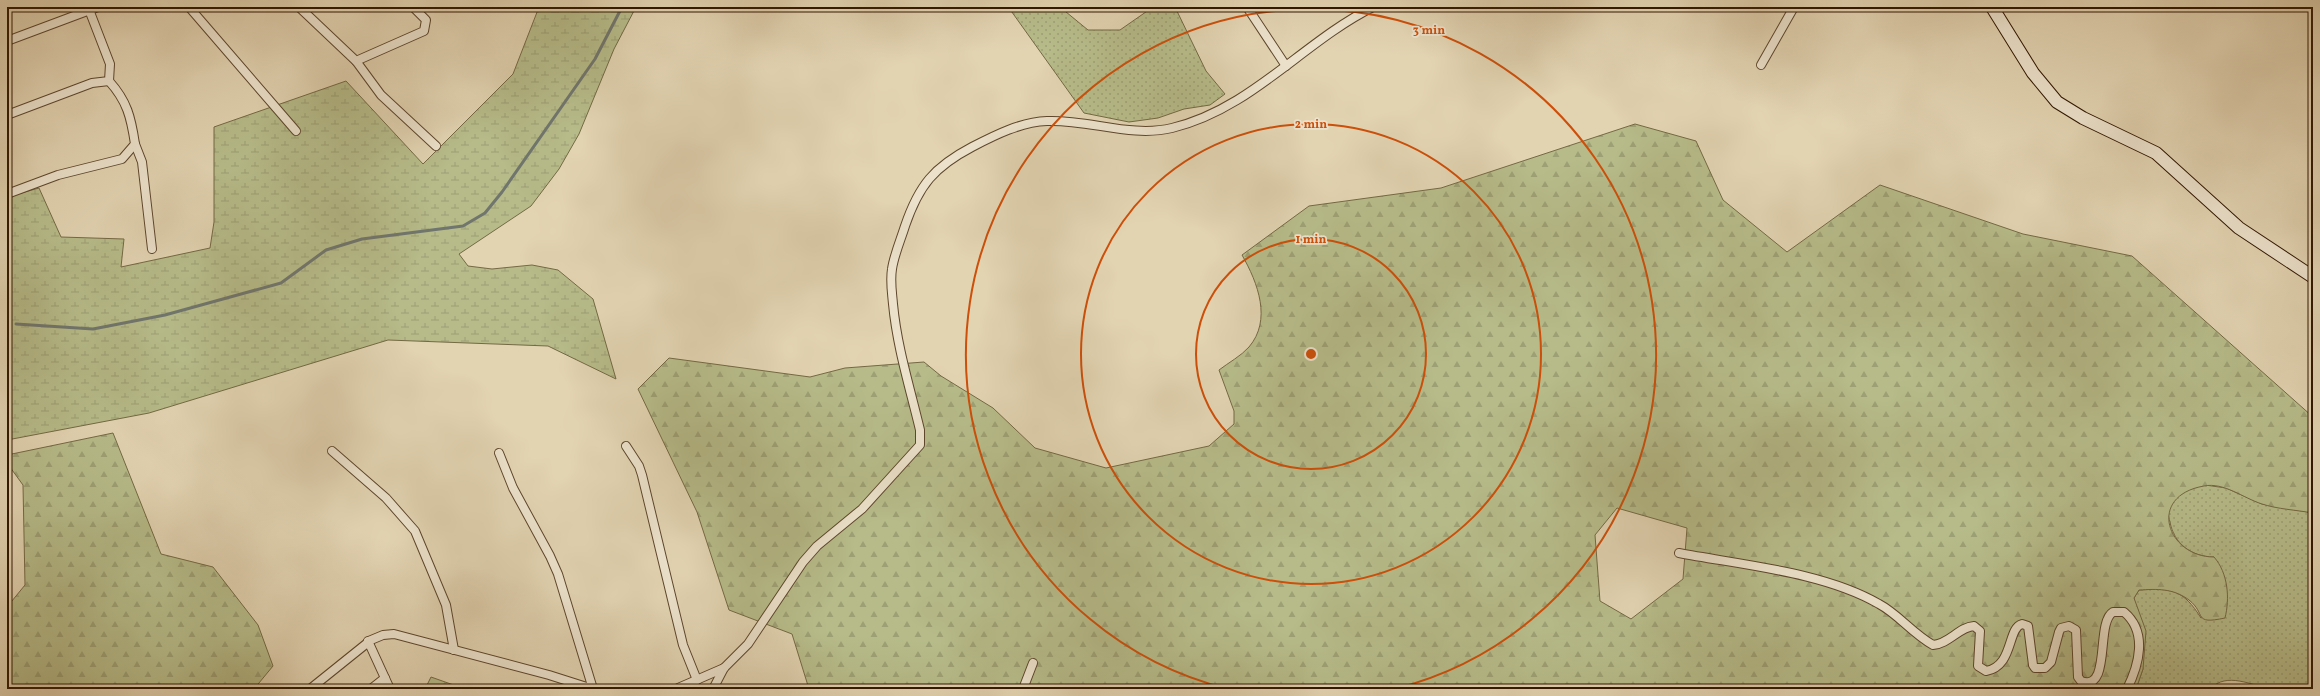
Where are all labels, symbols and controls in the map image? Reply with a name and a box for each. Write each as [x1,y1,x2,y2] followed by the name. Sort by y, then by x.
[1413,23,1445,39] text: 3 min
[1295,117,1327,133] text: 2 min
[1296,232,1327,248] text: 1 min
[1304,347,1318,361] centre of rings

